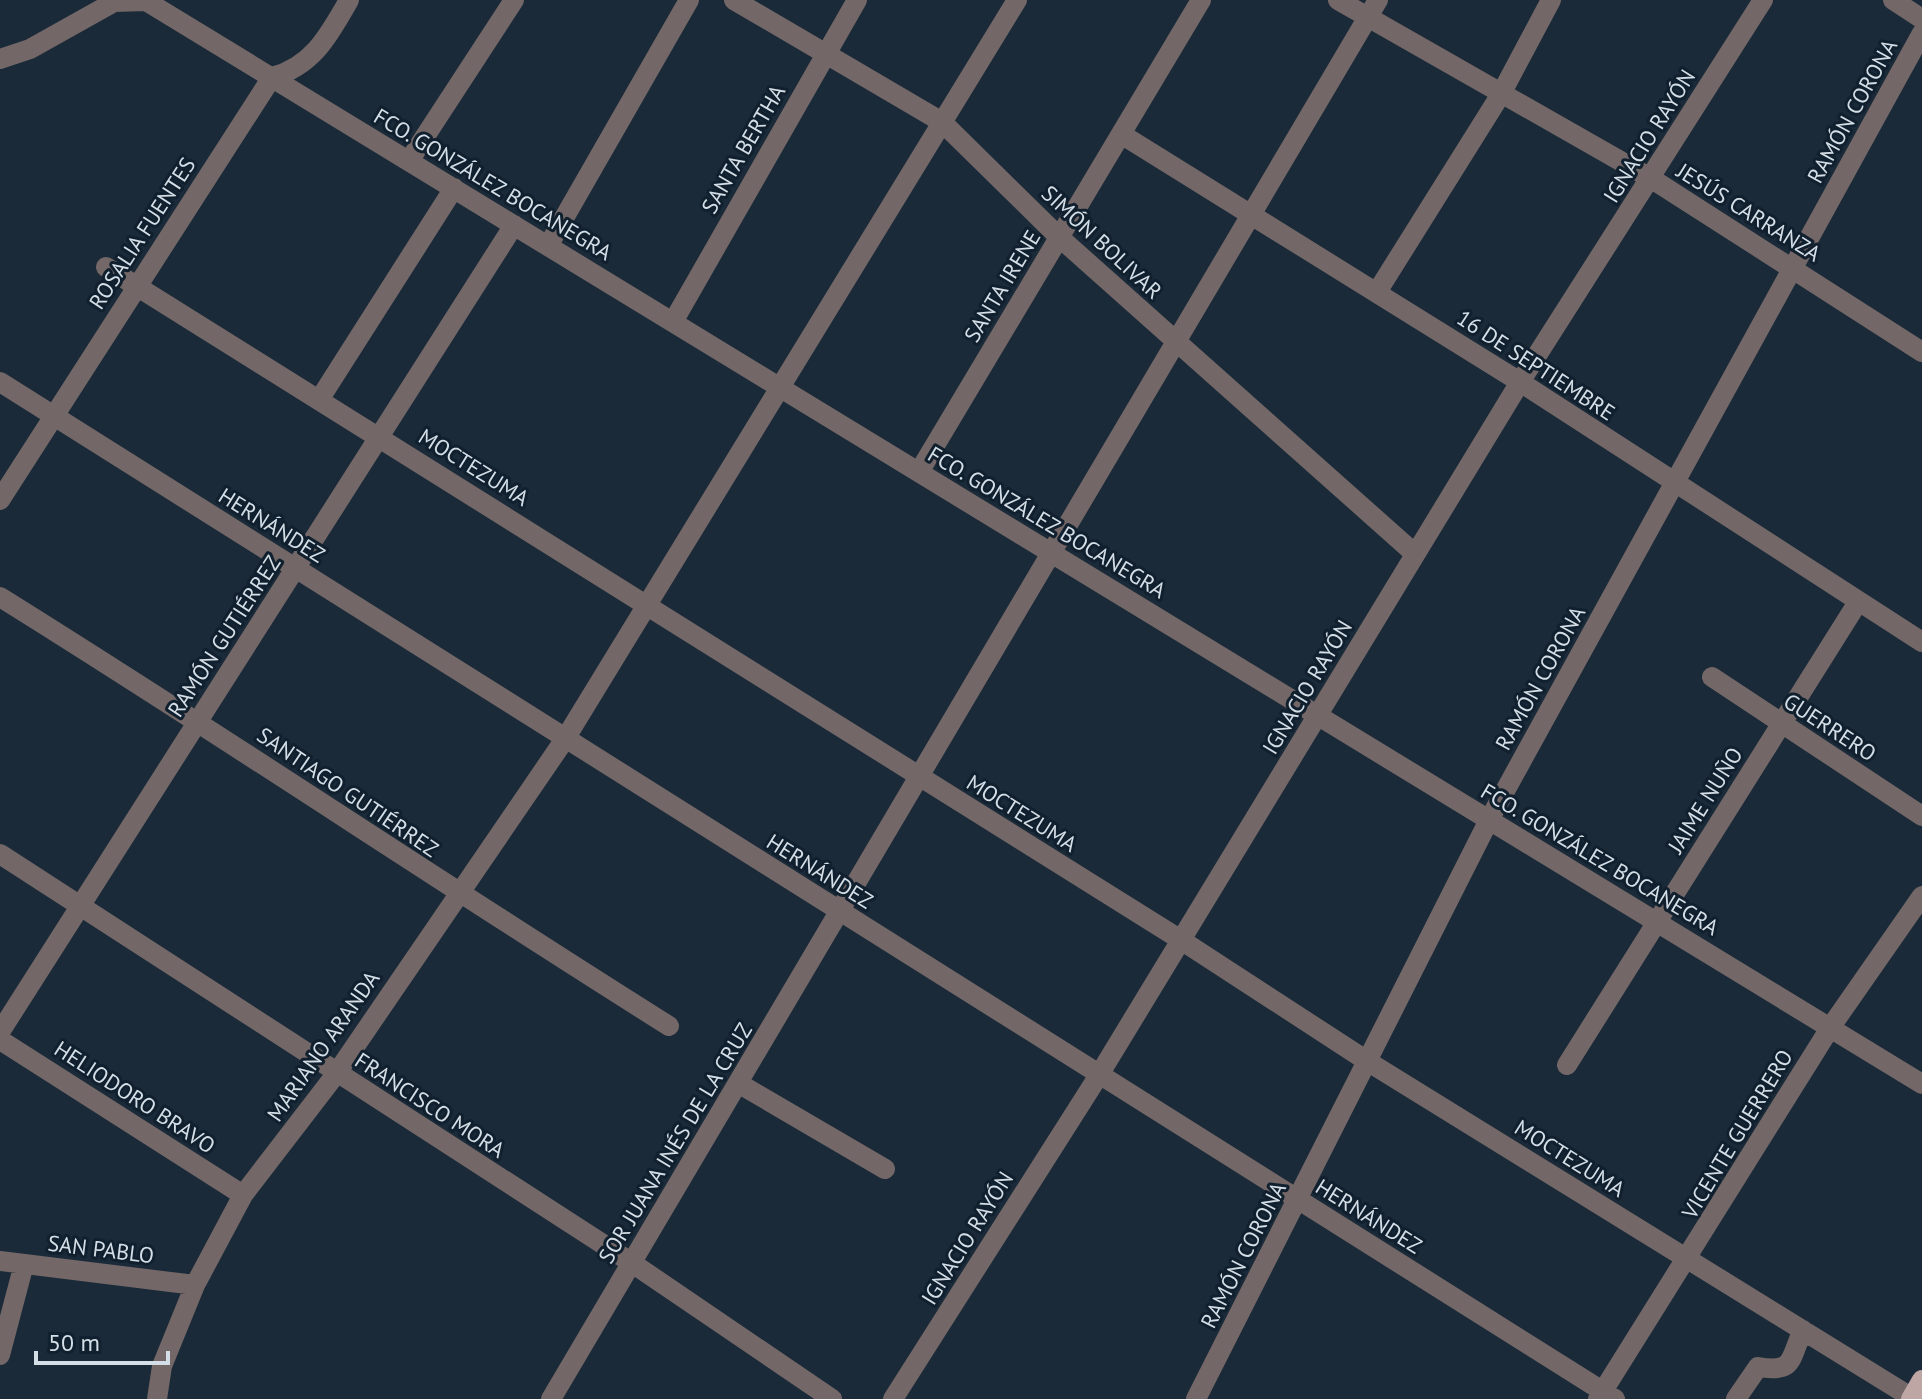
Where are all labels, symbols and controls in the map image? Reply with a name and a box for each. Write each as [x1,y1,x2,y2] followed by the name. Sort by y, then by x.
[1801,34,1903,188] street label: RAMÓN CORONA
[1597,64,1701,208] street label: IGNACIO RAYÓN
[695,79,791,218] street label: SANTA BERTHA
[369,102,617,266] street label: FCO. GONZÁLEZ BOCANEGRA
[83,152,201,314] street label: ROSALIA FUENTES
[1671,156,1826,267] street label: JESÚS CARRANZA
[1036,179,1168,305] street label: SIMÓN BOLIVAR
[958,225,1046,347] street label: SANTA IRENE
[1452,303,1620,427] street label: 16 DE SEPTIEMBRE
[414,422,535,512] street label: MOCTEZUMA
[923,440,1171,604] street label: FCO. GONZÁLEZ BOCANEGRA
[214,481,330,569] street label: HERNÁNDEZ
[161,550,287,722] street label: RAMÓN GUTIÉRREZ
[1489,601,1591,755] street label: RAMÓN CORONA
[1256,615,1358,759] street label: IGNACIO RAYÓN
[1778,687,1882,767] street label: GUERRERO
[252,721,444,863] street label: SANTIAGO GUTIÉRREZ
[1661,742,1749,859] street label: JAIME NUÑO
[962,768,1083,858] street label: MOCTEZUMA
[1476,777,1724,941] street label: FCO. GONZÁLEZ BOCANEGRA
[762,827,878,915] street label: HERNÁNDEZ
[261,965,385,1127] street label: MARIANO ARANDA
[592,1018,758,1268] street label: SOR JUANA INÉS DE LA CRUZ
[49,1035,221,1159] street label: HELIODORO BRAVO
[1675,1044,1799,1225] street label: VICENTE GUERRERO
[350,1046,510,1164] street label: FRANCISCO MORA
[1510,1113,1631,1203] street label: MOCTEZUMA
[915,1166,1019,1310] street label: IGNACIO RAYÓN
[1311,1172,1427,1260] street label: HERNÁNDEZ
[1194,1177,1292,1333] street label: RAMÓN CORONA
[46,1229,156,1269] street label: SAN PABLO
[36,1315,168,1365] scale bar
[48,1327,100,1358] text: 50 m

